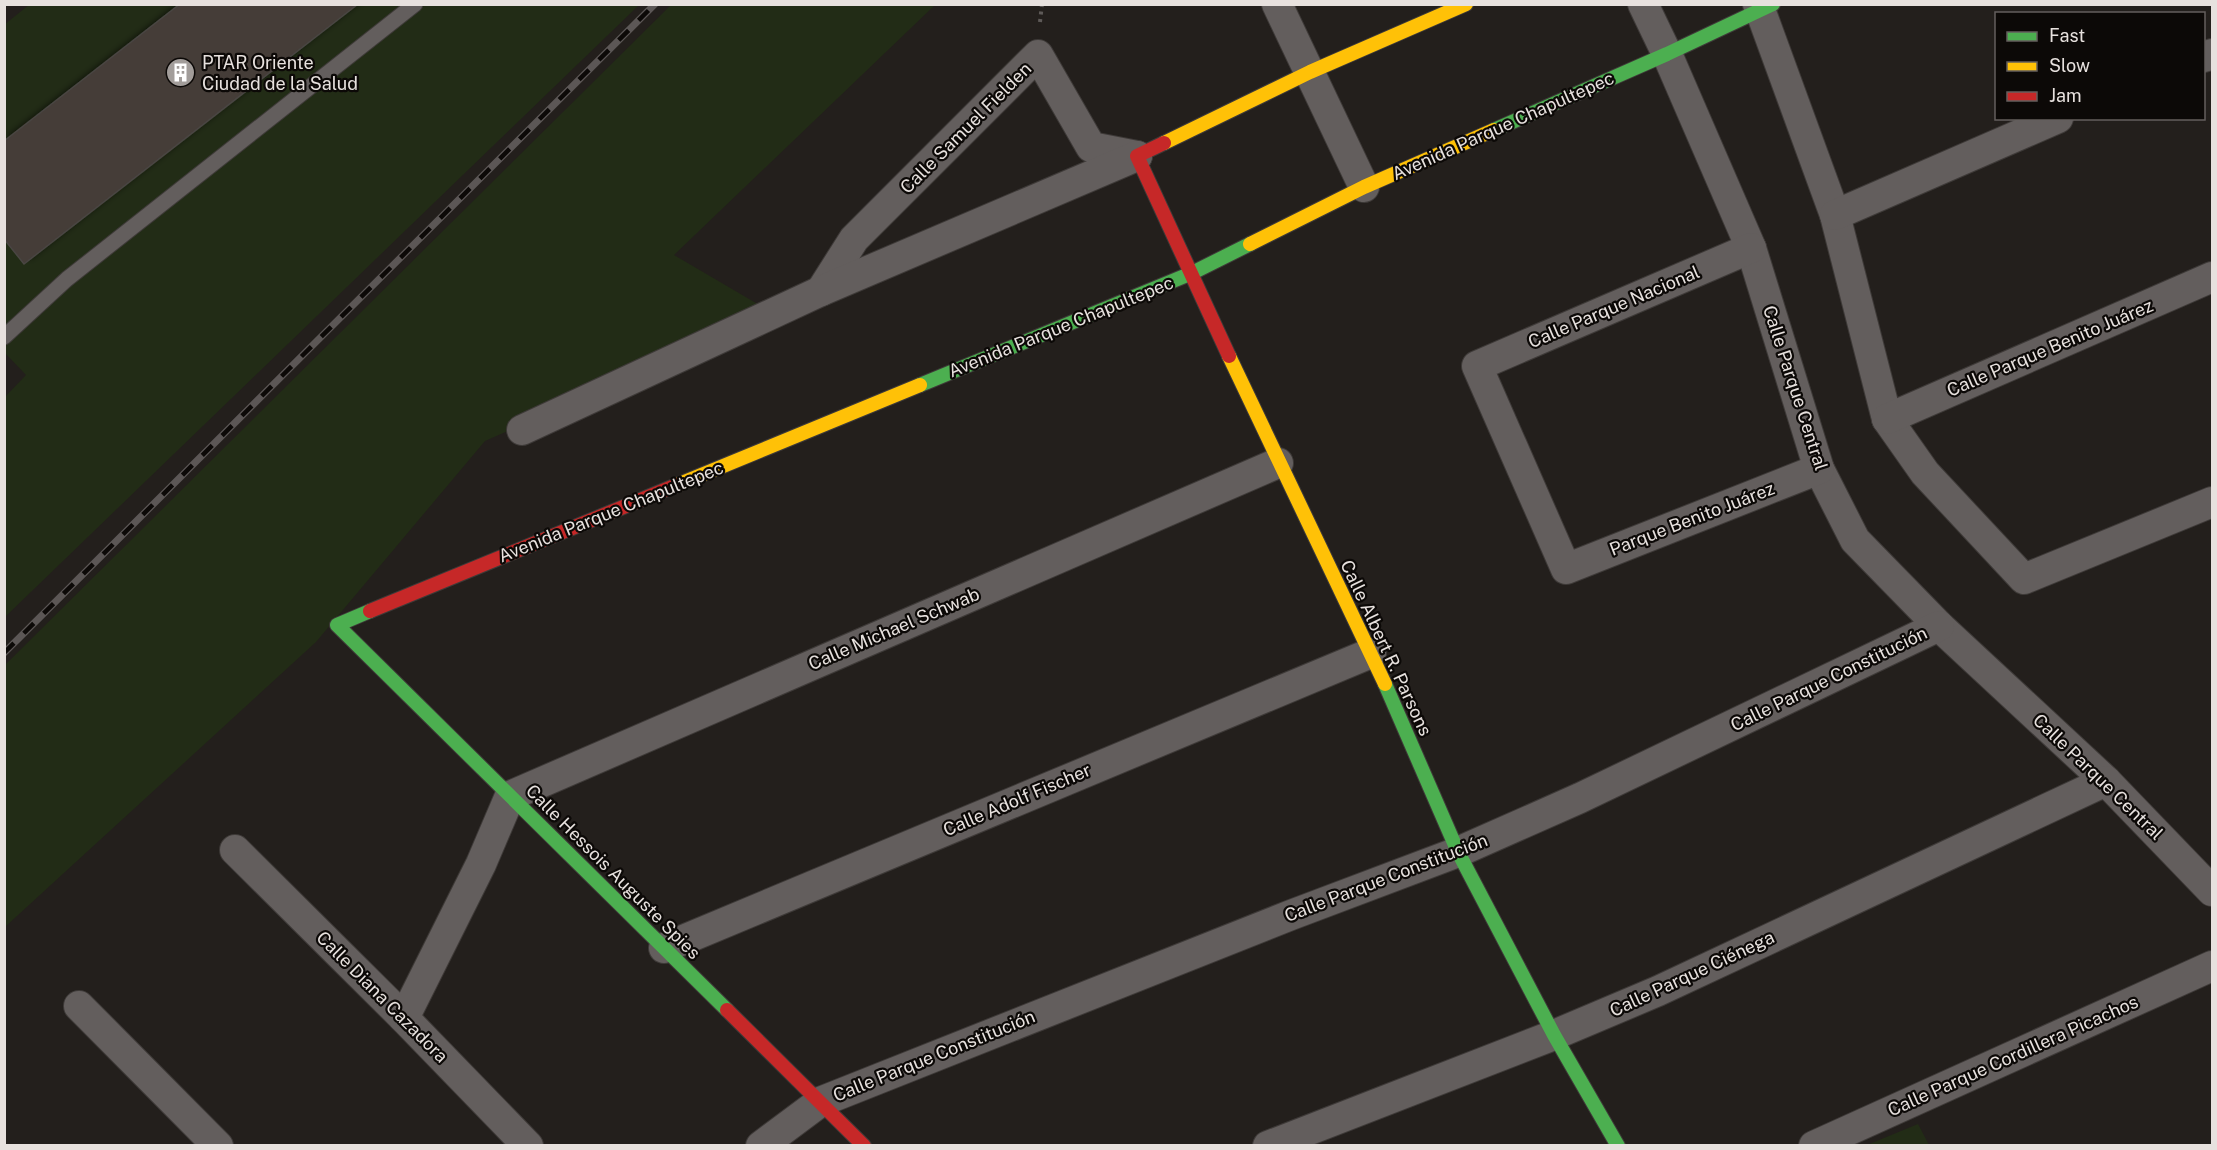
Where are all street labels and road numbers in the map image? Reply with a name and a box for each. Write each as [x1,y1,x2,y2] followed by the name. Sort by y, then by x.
[896,58,1035,197] street label: Calle Samuel Fielden
[1389,67,1617,184] street label: Avenida Parque Chapultepec
[1525,261,1703,352] street label: Calle Parque Nacional
[945,272,1176,381] street label: Avenida Parque Chapultepec
[1944,295,2156,401] street label: Calle Parque Benito Juárez
[1759,303,1832,473] street label: Calle Parque Central
[495,457,726,566] street label: Avenida Parque Chapultepec
[1606,477,1777,560] street label: Parque Benito Juárez
[1336,557,1436,739] street label: Calle Albert R. Parsons
[805,583,982,674] street label: Calle Michael Schwab
[1727,622,1930,735] street label: Calle Parque Constitución
[2029,709,2168,844] street label: Calle Parque Central
[940,759,1094,840] street label: Calle Adolf Fischer
[522,780,705,963] street label: Calle Hessois Auguste Spies
[1281,829,1490,926] street label: Calle Parque Constitución
[1606,926,1777,1021] street label: Calle Parque Ciénega
[312,927,452,1067] street label: Calle Diana Cazadora
[1884,991,2141,1120] street label: Calle Parque Cordillera Picachos
[830,1005,1038,1106] street label: Calle Parque Constitución

